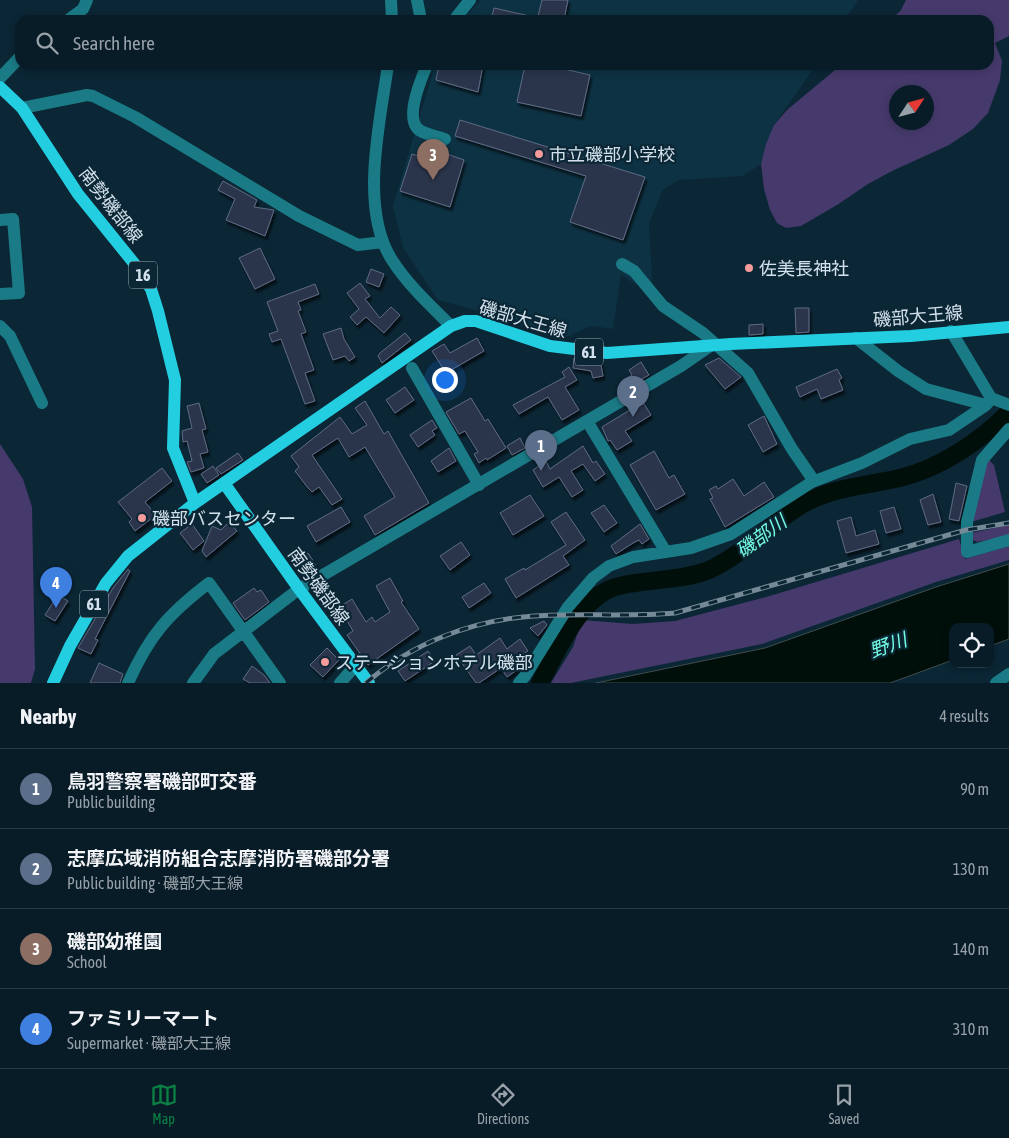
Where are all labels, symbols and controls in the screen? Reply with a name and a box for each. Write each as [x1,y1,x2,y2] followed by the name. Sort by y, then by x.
[15,15,994,70] search box
[33,29,61,57] icon: search
[73,32,155,54] text: Search here
[889,85,934,130] north arrow
[417,139,449,180] pin: 3
[549,144,675,165] place label: 市立磯部小学校
[533,148,545,160] marker: 市立磯部小学校
[75,163,147,247] street label: 南勢磯部線
[759,258,849,279] place label: 佐美長神社
[129,262,157,288] road number: 16
[743,262,755,274] marker: 佐美長神社
[477,297,569,341] street label: 磯部大王線
[872,302,964,330] street label: 磯部大王線
[575,338,603,366] road number: 61
[432,367,458,393] your location
[617,376,649,417] pin: 2
[525,430,557,471] pin: 1
[152,508,296,529] place label: 磯部バスセンター
[731,509,792,562] water label: 磯部川
[136,512,148,524] marker: 磯部バスセンター
[284,543,354,629] street label: 南勢磯部線
[40,567,72,608] pin: 4
[80,590,108,618] road number: 61
[949,623,994,668] map controls
[949,623,994,668] button: locate
[866,627,911,662] water label: 野川
[335,652,533,673] place label: ステーションホテル磯部
[319,656,331,668] marker: ステーションホテル磯部
[20,704,76,728] text: Nearby
[939,707,989,725] text: 4 results
[67,770,257,792] text: 鳥羽警察署磯部町交番
[32,780,40,798] text: 1
[960,780,989,798] text: 90 m
[67,793,155,811] text: Public building
[67,847,390,869] text: 志摩広域消防組合志摩消防署磯部分署
[32,860,40,878] text: 2
[953,860,989,878] text: 130 m
[67,874,243,892] text: Public building · 磯部大王線
[67,930,162,952] text: 磯部幼稚園
[32,940,40,958] text: 3
[953,940,989,958] text: 140 m
[67,953,107,971] text: School
[67,1007,219,1029] text: ファミリーマート
[32,1020,40,1038] text: 4
[953,1020,989,1038] text: 310 m
[67,1034,231,1052] text: Supermarket · 磯部大王線
[150,1081,178,1127] tab: Map
[477,1081,529,1127] tab: Directions
[828,1081,859,1127] tab: Saved

